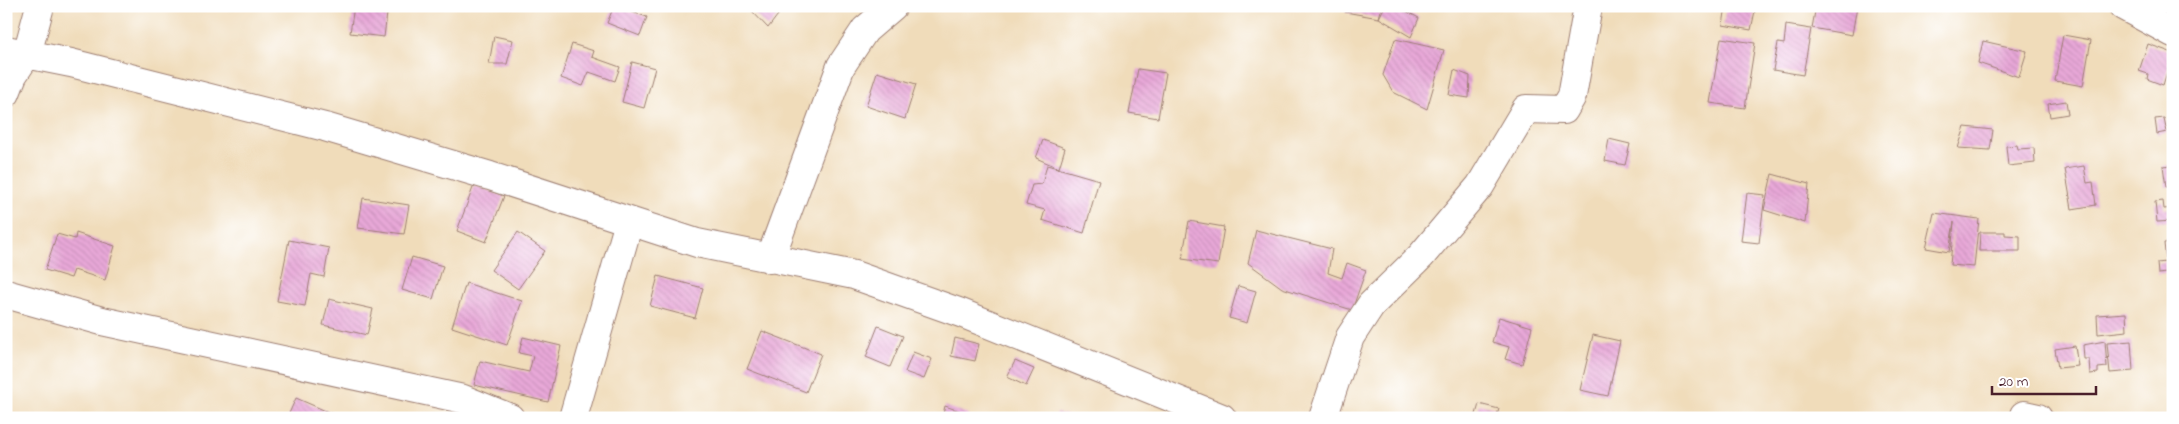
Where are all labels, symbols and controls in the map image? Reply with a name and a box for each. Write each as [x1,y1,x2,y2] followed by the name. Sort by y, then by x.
[1992,364,2095,396] scale bar
[1999,371,2029,393] text: 20 m

